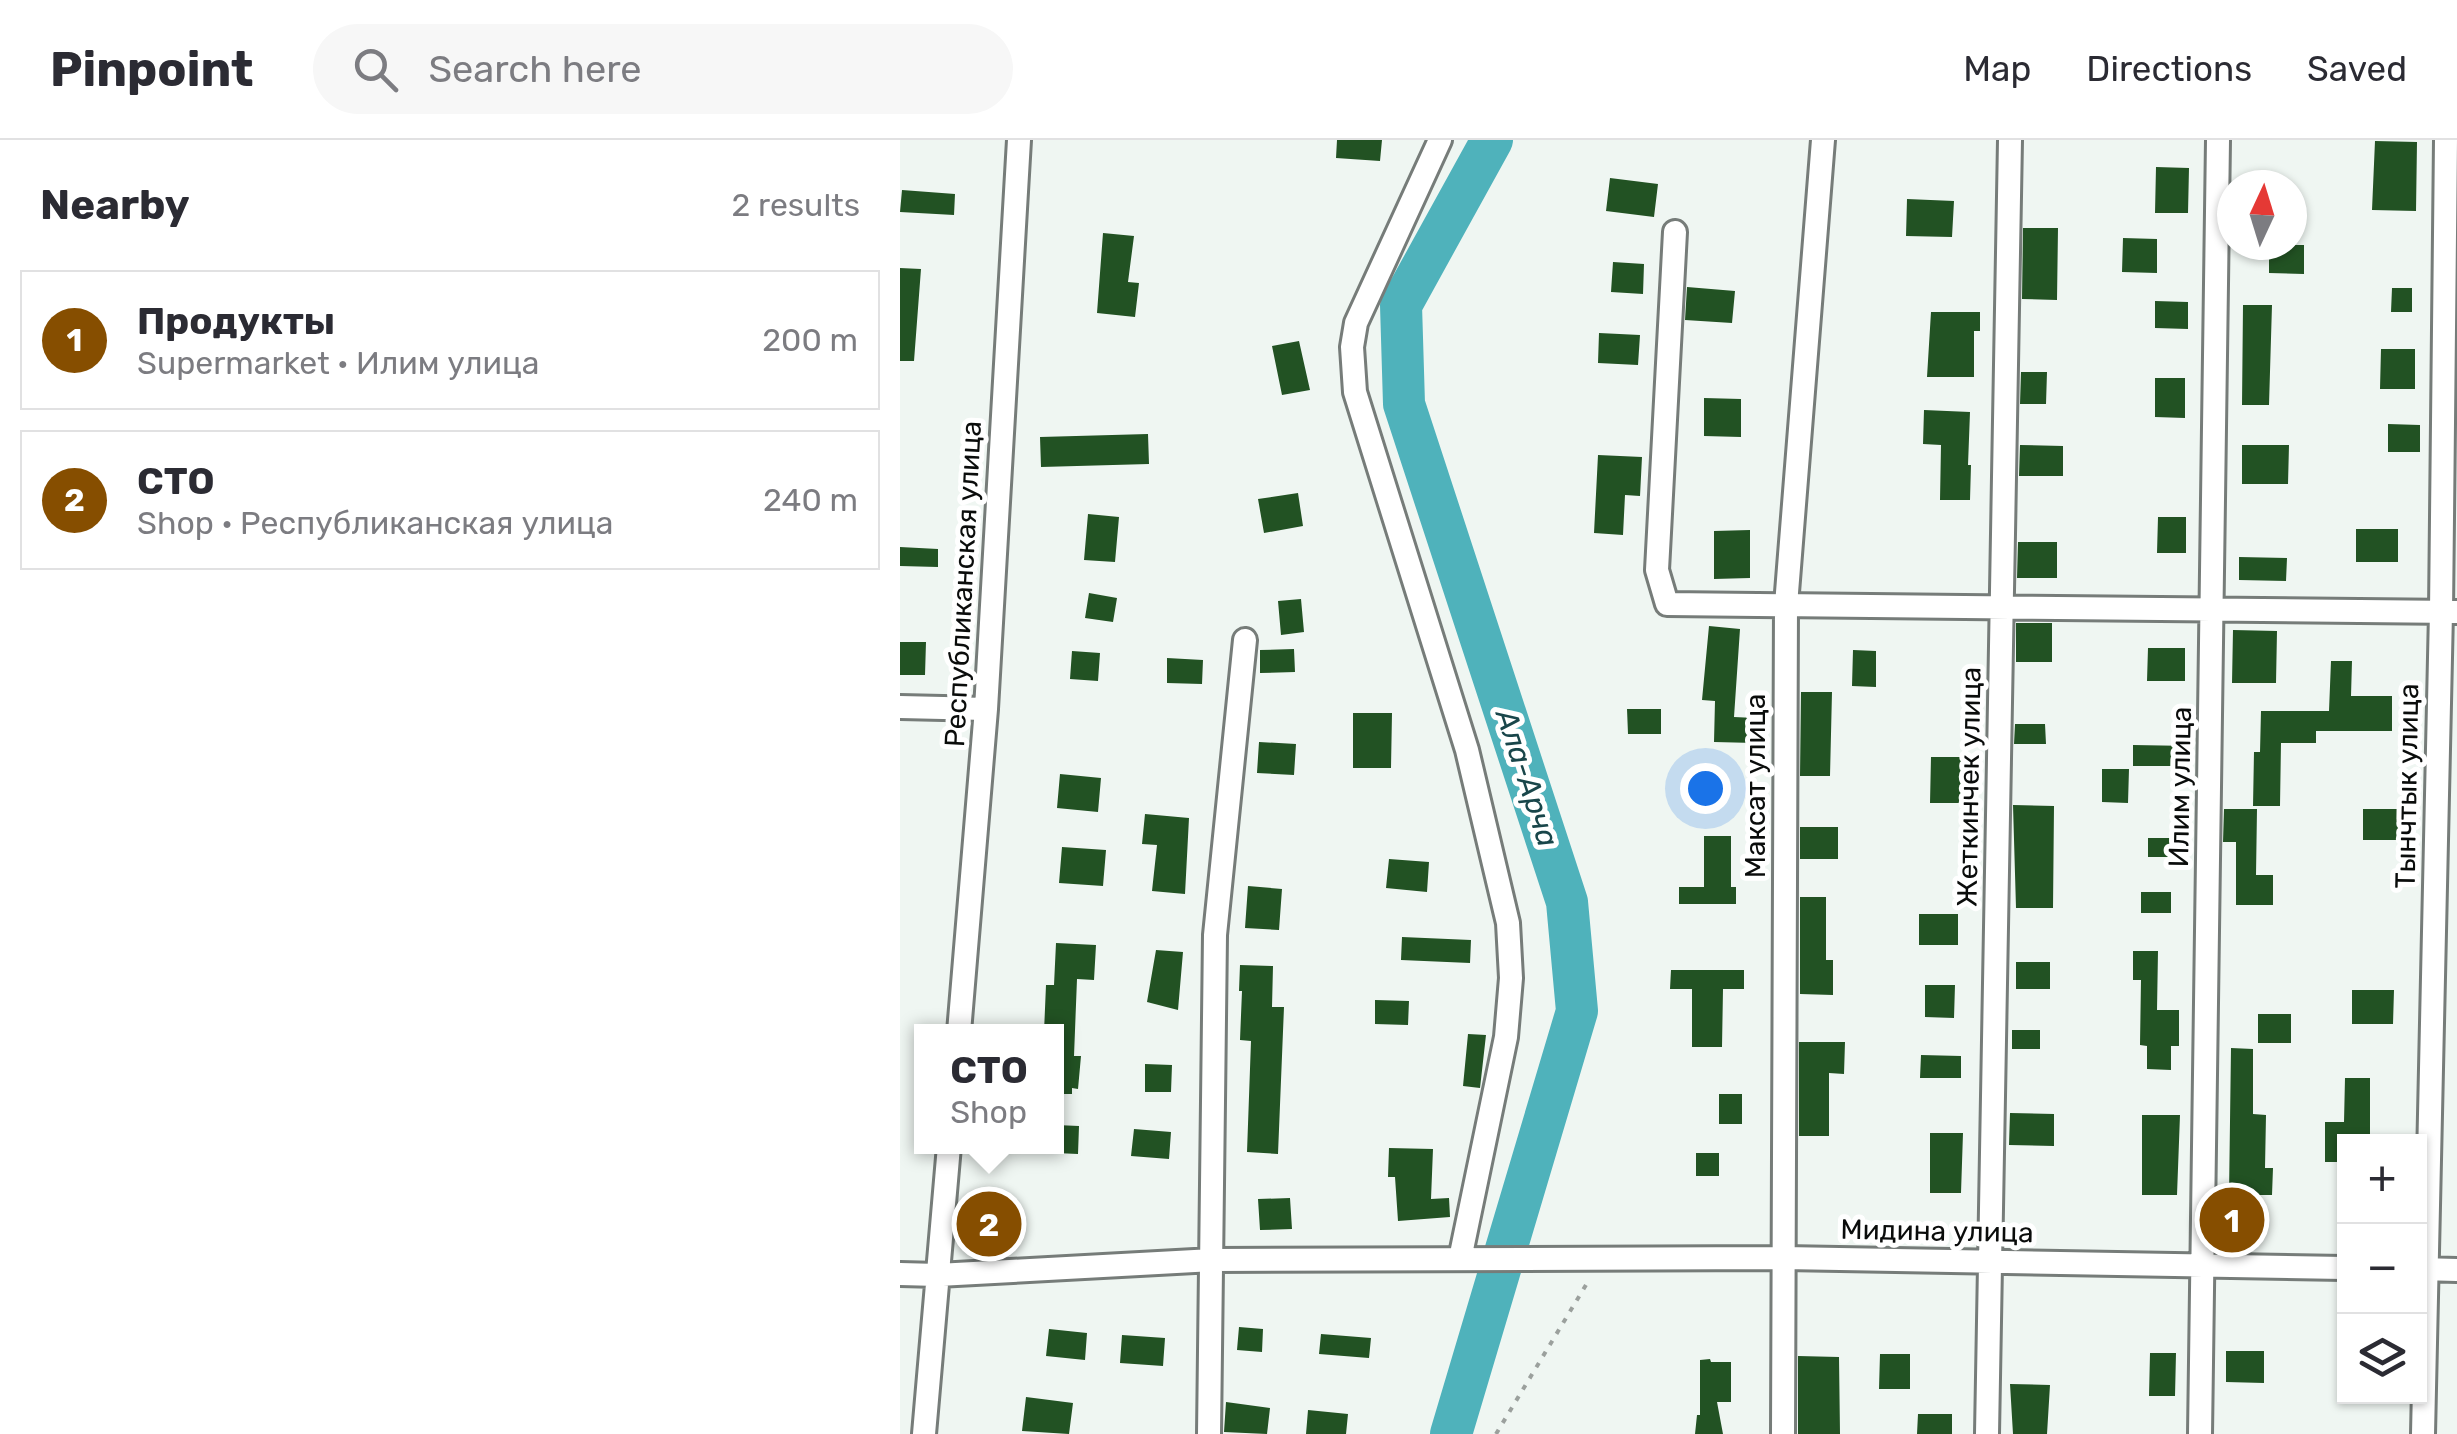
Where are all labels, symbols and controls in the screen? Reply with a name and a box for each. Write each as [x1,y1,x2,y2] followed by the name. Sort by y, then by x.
[313,24,1013,114] search box
[50,41,253,98] text: Pinpoint
[348,42,403,97] icon: search
[428,46,642,92] text: Search here
[1963,48,2031,90] text: Map
[2086,48,2252,90] text: Directions
[2307,48,2407,90] text: Saved
[2217,170,2307,260] north arrow
[40,180,190,230] text: Nearby
[731,186,860,224] text: 2 results
[137,298,335,344] text: Продукты
[67,321,82,359] text: 1
[762,321,858,359] text: 200 m
[137,344,539,382] text: Supermarket · Илим улица
[938,420,988,748] street label: Республиканская улица
[137,458,215,504] text: СТО
[64,481,85,519] text: 2
[763,481,858,519] text: 240 m
[137,504,613,542] text: Shop · Республиканская улица
[1950,667,1988,907] street label: Жеткинчек улица
[2389,683,2425,889] street label: Тынчтык улица
[1739,694,1772,878] street label: Максат улица
[1487,703,1566,851] water label: Ала-Арча
[2162,706,2198,868] street label: Илим улица
[1680,763,1731,814] your location
[914,1024,1064,1154] popup
[950,1047,1028,1093] text: СТО
[950,1093,1027,1131] text: Shop
[2337,1134,2427,1404] map controls
[2337,1134,2427,1224] button: +
[2200,1182,2264,1258] pin: 1
[956,1186,1022,1262] pin: 2
[1840,1213,2034,1249] street label: Мидина улица
[2337,1224,2427,1314] button: −
[2337,1314,2427,1404] button: layers

